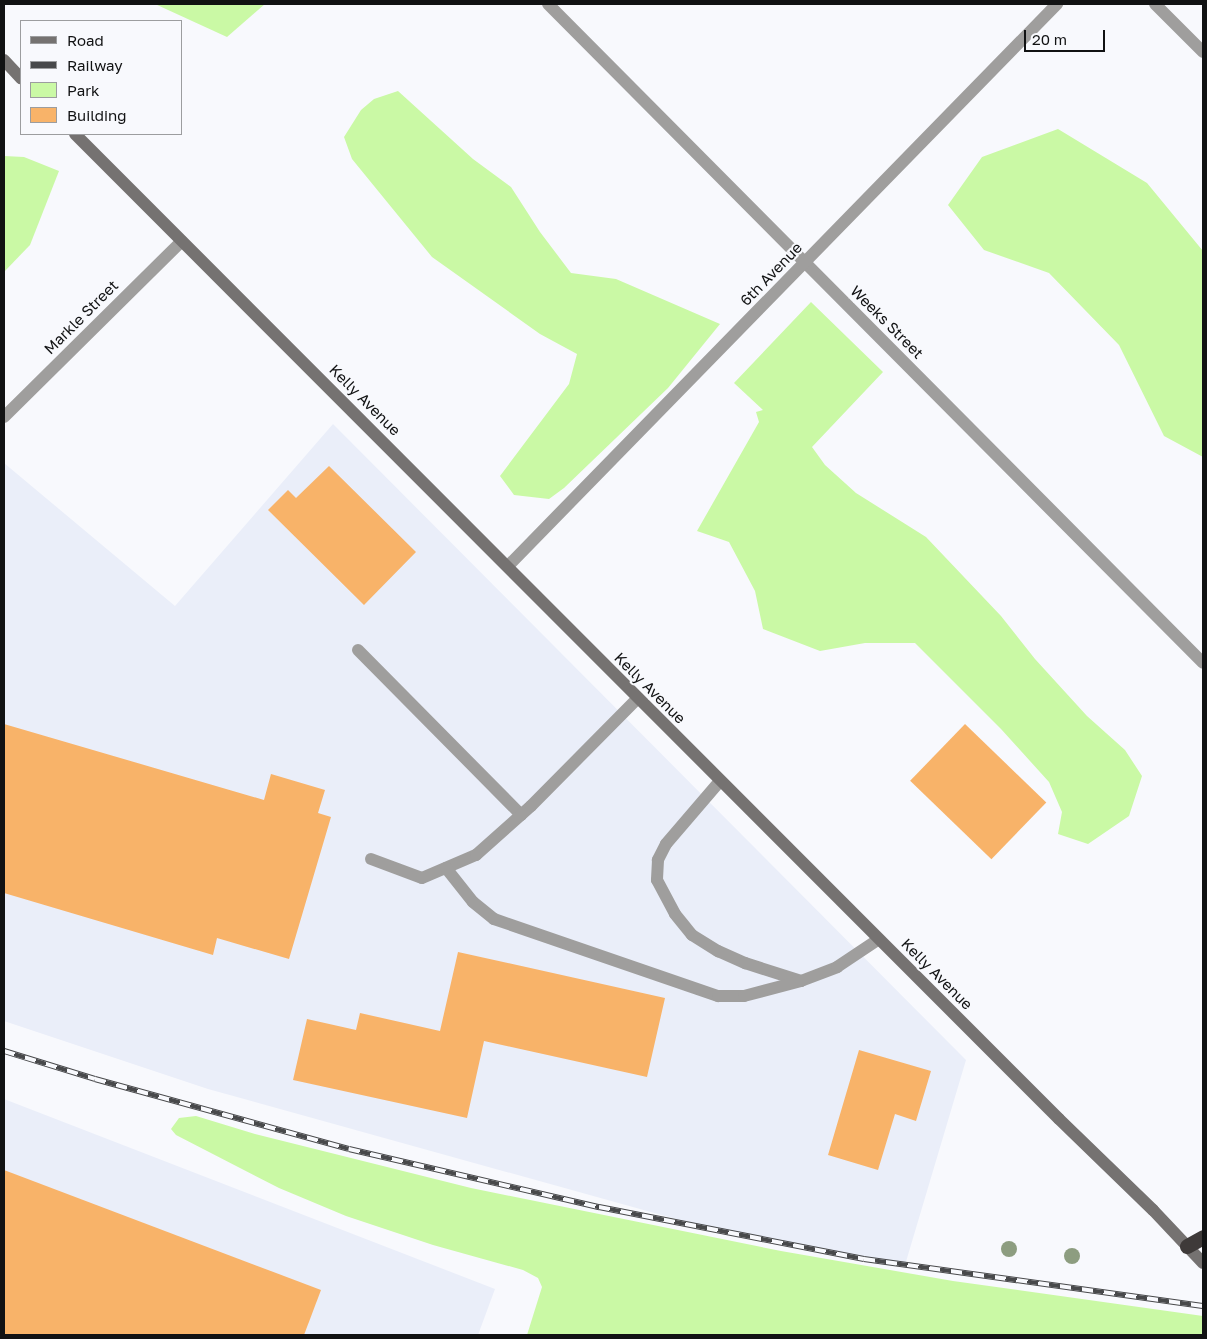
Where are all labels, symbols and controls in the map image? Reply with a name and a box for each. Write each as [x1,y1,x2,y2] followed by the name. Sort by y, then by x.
[20,20,182,135] legend
[1027,20,1108,52] scale bar
[1032,30,1067,48] text: 20 m
[67,31,104,49] text: Road
[67,56,123,74] text: Railway
[67,81,99,99] text: Park
[67,106,127,124] text: Building
[736,239,806,309] street label: 6th Avenue
[40,276,122,358] street label: Markle Street
[847,282,927,362] street label: Weeks Street
[326,361,404,439] street label: Kelly Avenue
[611,649,689,727] street label: Kelly Avenue
[898,935,976,1013] street label: Kelly Avenue

